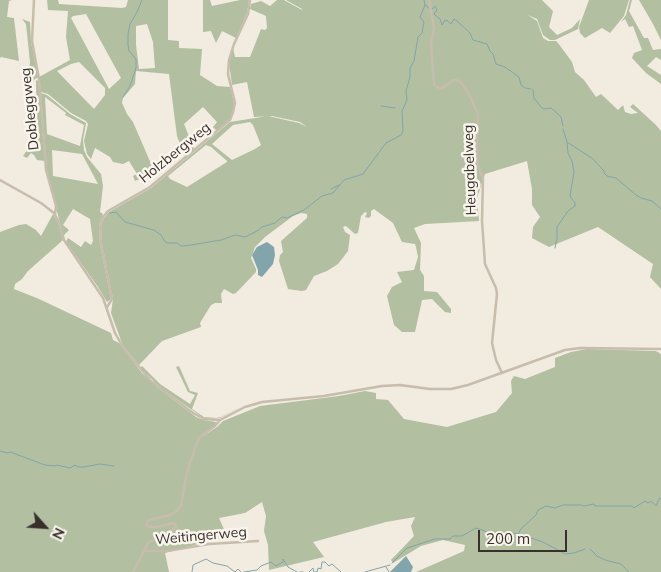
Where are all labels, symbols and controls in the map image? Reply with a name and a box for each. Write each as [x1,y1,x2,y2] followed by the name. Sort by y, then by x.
[17,67,43,151] street label: Dobleggweg
[136,119,214,187] street label: Holzbergweg
[460,124,480,216] street label: Heugabelweg
[20,502,70,552] north arrow
[481,520,570,552] scale bar
[155,524,247,548] street label: Weitingerweg
[48,525,69,542] text: N
[486,529,530,548] text: 200 m

